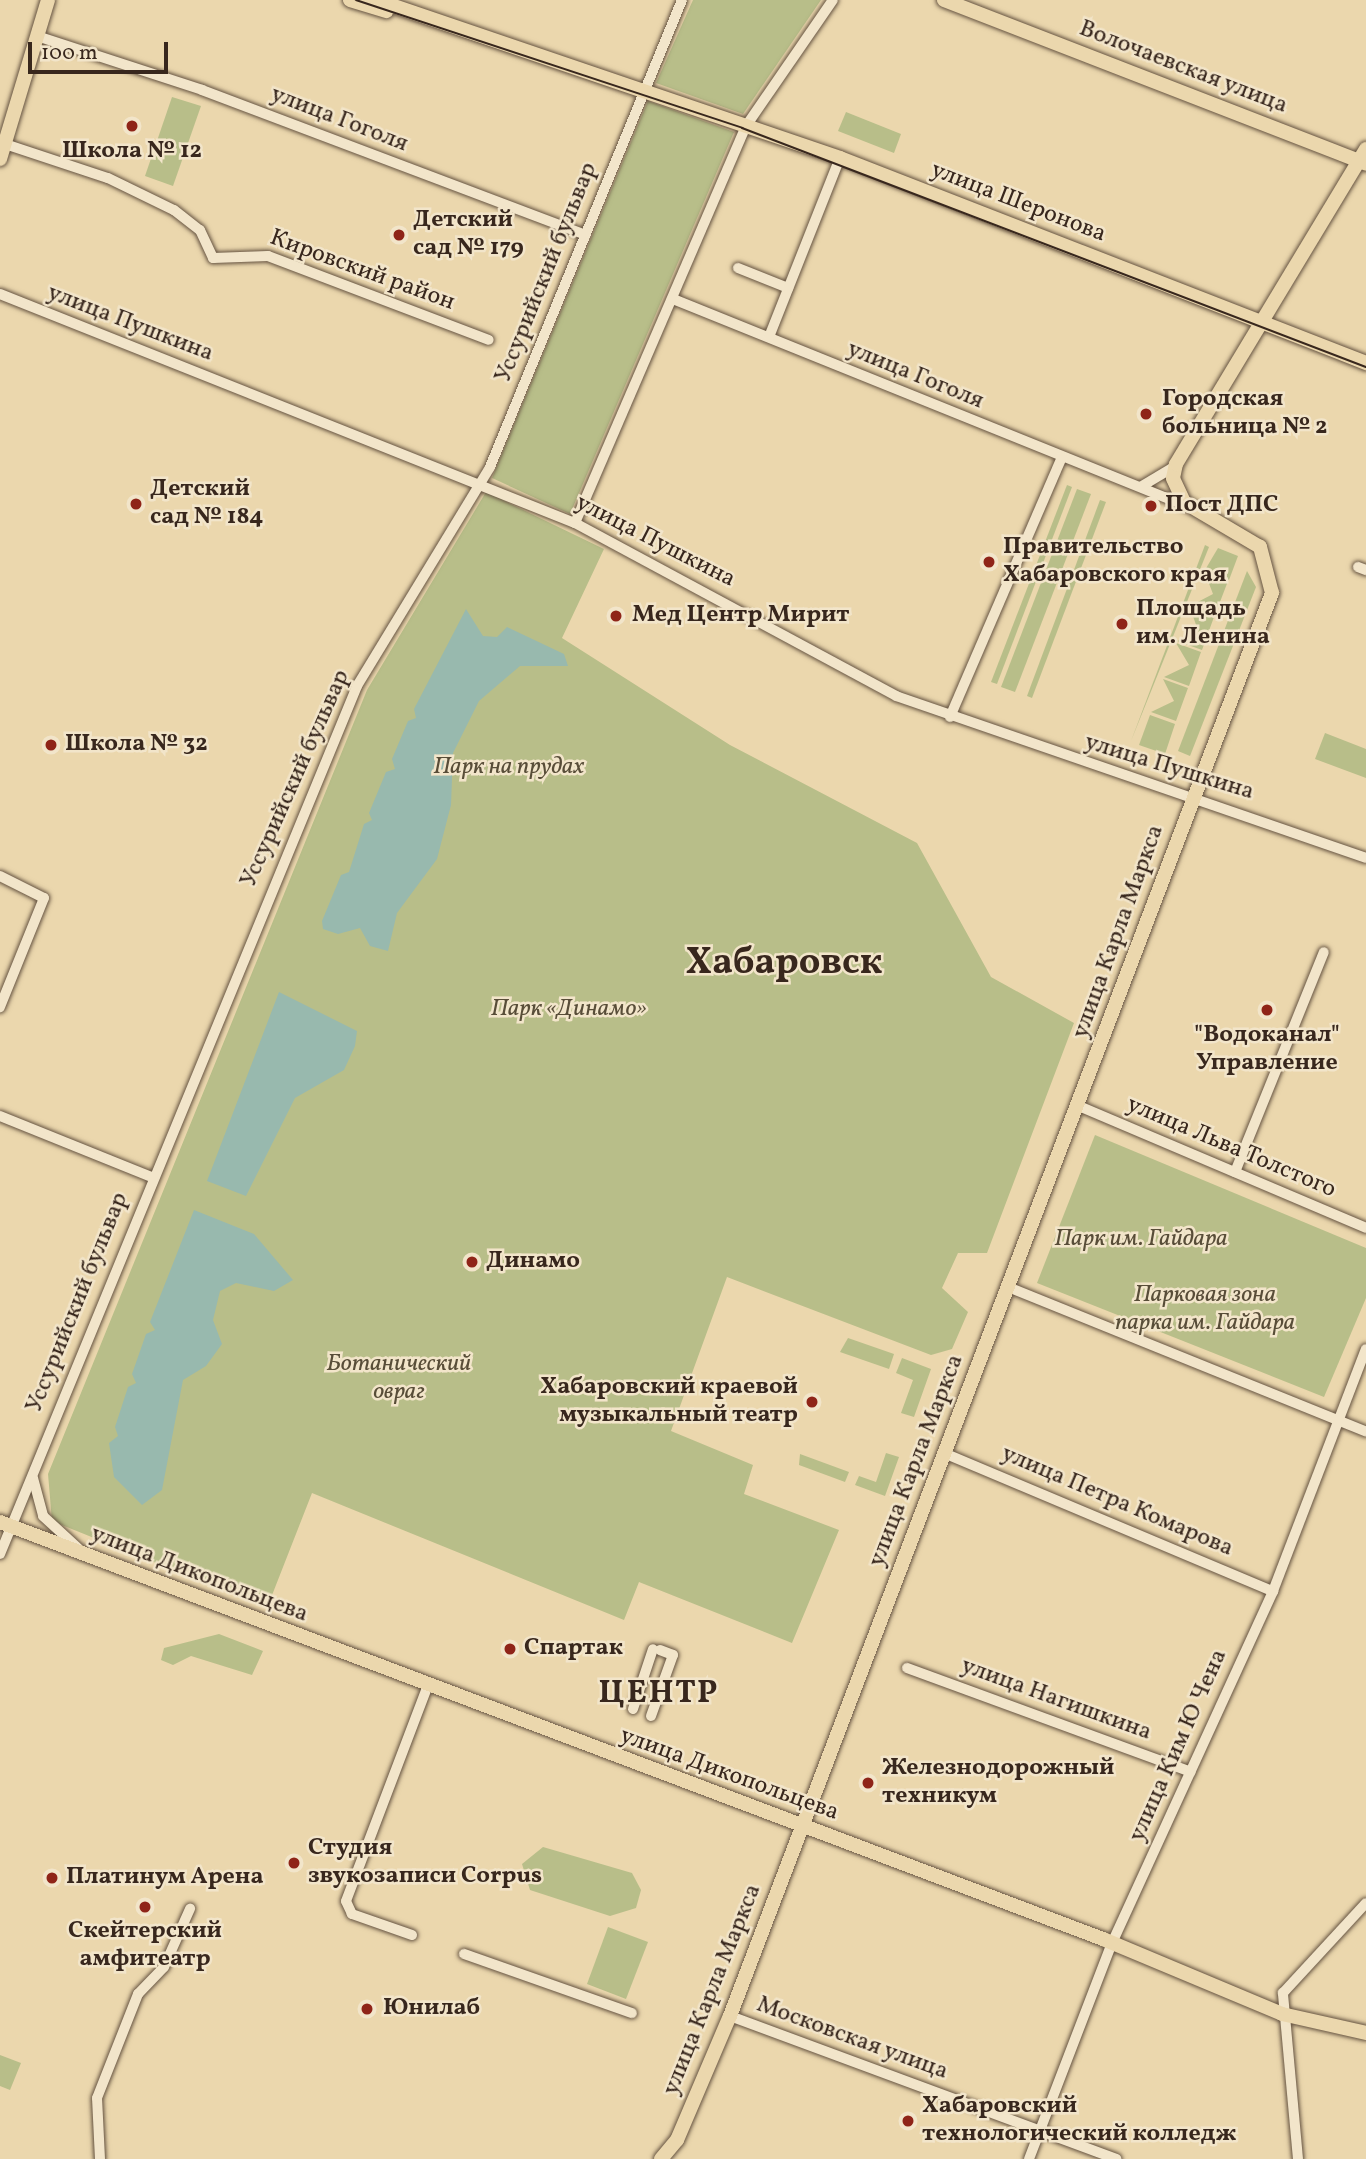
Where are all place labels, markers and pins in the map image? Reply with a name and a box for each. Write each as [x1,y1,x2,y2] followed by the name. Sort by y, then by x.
[124,118,140,134] marker: Школа № 12
[62,138,202,166] place label: Школа № 12
[413,207,524,263] place label: Детский сад № 179
[391,227,407,243] marker: Детский сад № 179
[1162,386,1328,442] place label: Городская больница № 2
[1136,404,1156,424] marker: Городская больница № 2
[150,476,263,532] place label: Детский сад № 184
[1165,492,1278,520] place label: Пост ДПС
[128,496,144,512] marker: Детский сад № 184
[1143,498,1159,514] marker: Пост ДПС
[1003,534,1227,590] place label: Правительство Хабаровского края
[981,554,997,570] marker: Правительство Хабаровского края
[1136,596,1270,652] place label: Площадь им. Ленина
[632,602,849,630] place label: Мед Центр Мирит
[606,606,626,626] marker: Мед Центр Мирит
[1114,616,1130,632] marker: Площадь им. Ленина
[65,731,208,759] place label: Школа № 32
[43,737,59,753] marker: Школа № 32
[1259,1002,1275,1018] marker: "Водоканал" Управление
[1194,1022,1340,1078] place label: "Водоканал" Управление
[486,1248,580,1276] place label: Динамо
[464,1254,480,1270] marker: Динамо
[540,1374,798,1430] place label: Хабаровский краевой музыкальный театр
[804,1394,820,1410] marker: Хабаровский краевой музыкальный театр
[524,1635,623,1663] place label: Спартак
[502,1641,518,1657] marker: Спартак
[882,1755,1115,1811] place label: Железнодорожный техникум
[860,1775,876,1791] marker: Железнодорожный техникум
[308,1835,542,1891] place label: Студия звукозаписи Corpus
[286,1855,302,1871] marker: Студия звукозаписи Corpus
[66,1864,264,1892] place label: Платинум Арена
[44,1870,60,1886] marker: Платинум Арена
[137,1899,153,1915] marker: Скейтерский амфитеатр
[68,1918,222,1974] place label: Скейтерский амфитеатр
[383,1995,480,2023] place label: Юнилаб
[357,1999,377,2019] marker: Юнилаб
[922,2093,1237,2149] place label: Хабаровский технологический колледж
[900,2113,916,2129] marker: Хабаровский технологический колледж

